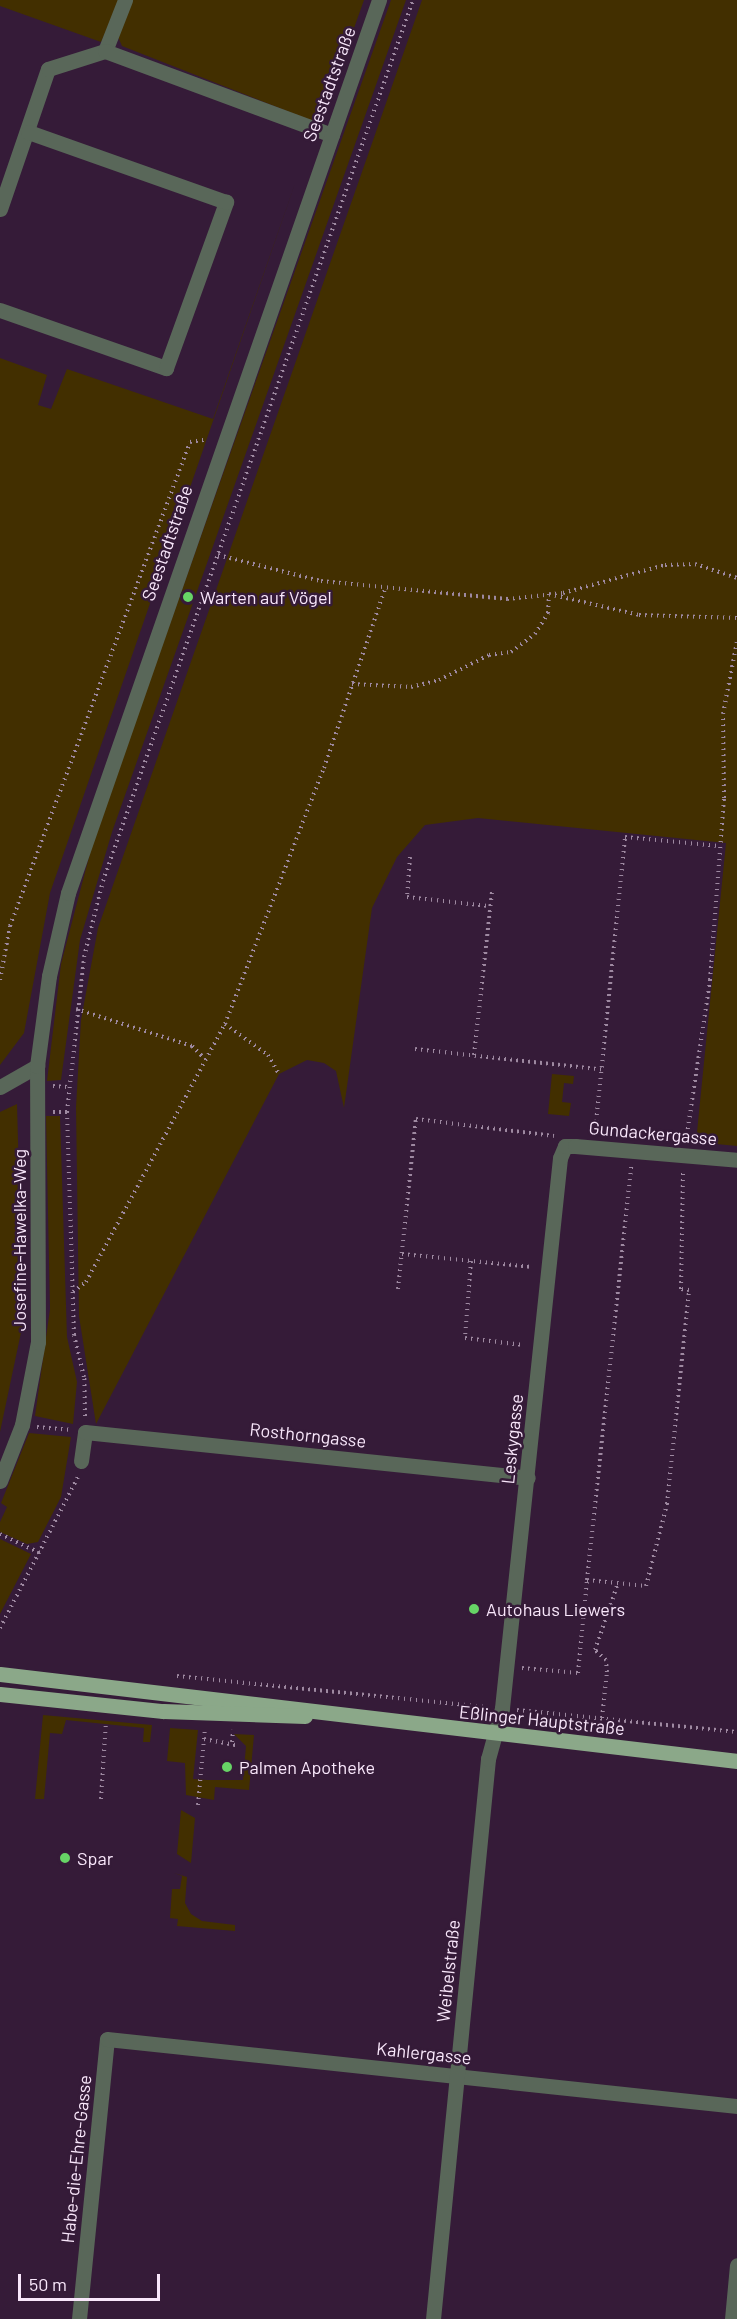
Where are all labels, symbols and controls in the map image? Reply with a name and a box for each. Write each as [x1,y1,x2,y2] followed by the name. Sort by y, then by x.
[298,24,360,144] street label: Seestadtstraße
[137,482,197,604] street label: Seestadtstraße
[200,586,332,608] place label: Warten auf Vögel
[181,590,195,604] marker: Warten auf Vögel
[588,1117,718,1149] street label: Gundackergasse
[8,1149,30,1331] street label: Josefine-Hawelka-Weg
[497,1393,527,1485] street label: Leskygasse
[249,1418,367,1452] street label: Rosthorngasse
[486,1598,625,1620] place label: Autohaus Liewers
[467,1602,481,1616] marker: Autohaus Liewers
[458,1701,626,1739] street label: Eßlinger Hauptstraße
[239,1756,375,1778] place label: Palmen Apotheke
[220,1760,234,1774] marker: Palmen Apotheke
[77,1847,113,1869] place label: Spar
[58,1851,72,1865] marker: Spar
[432,1919,464,2023] street label: Weibelstraße
[375,2037,473,2069] street label: Kahlergasse
[56,2074,96,2244] street label: Habe-die-Ehre-Gasse
[21,2262,164,2300] scale bar
[29,2273,67,2295] text: 50 m

